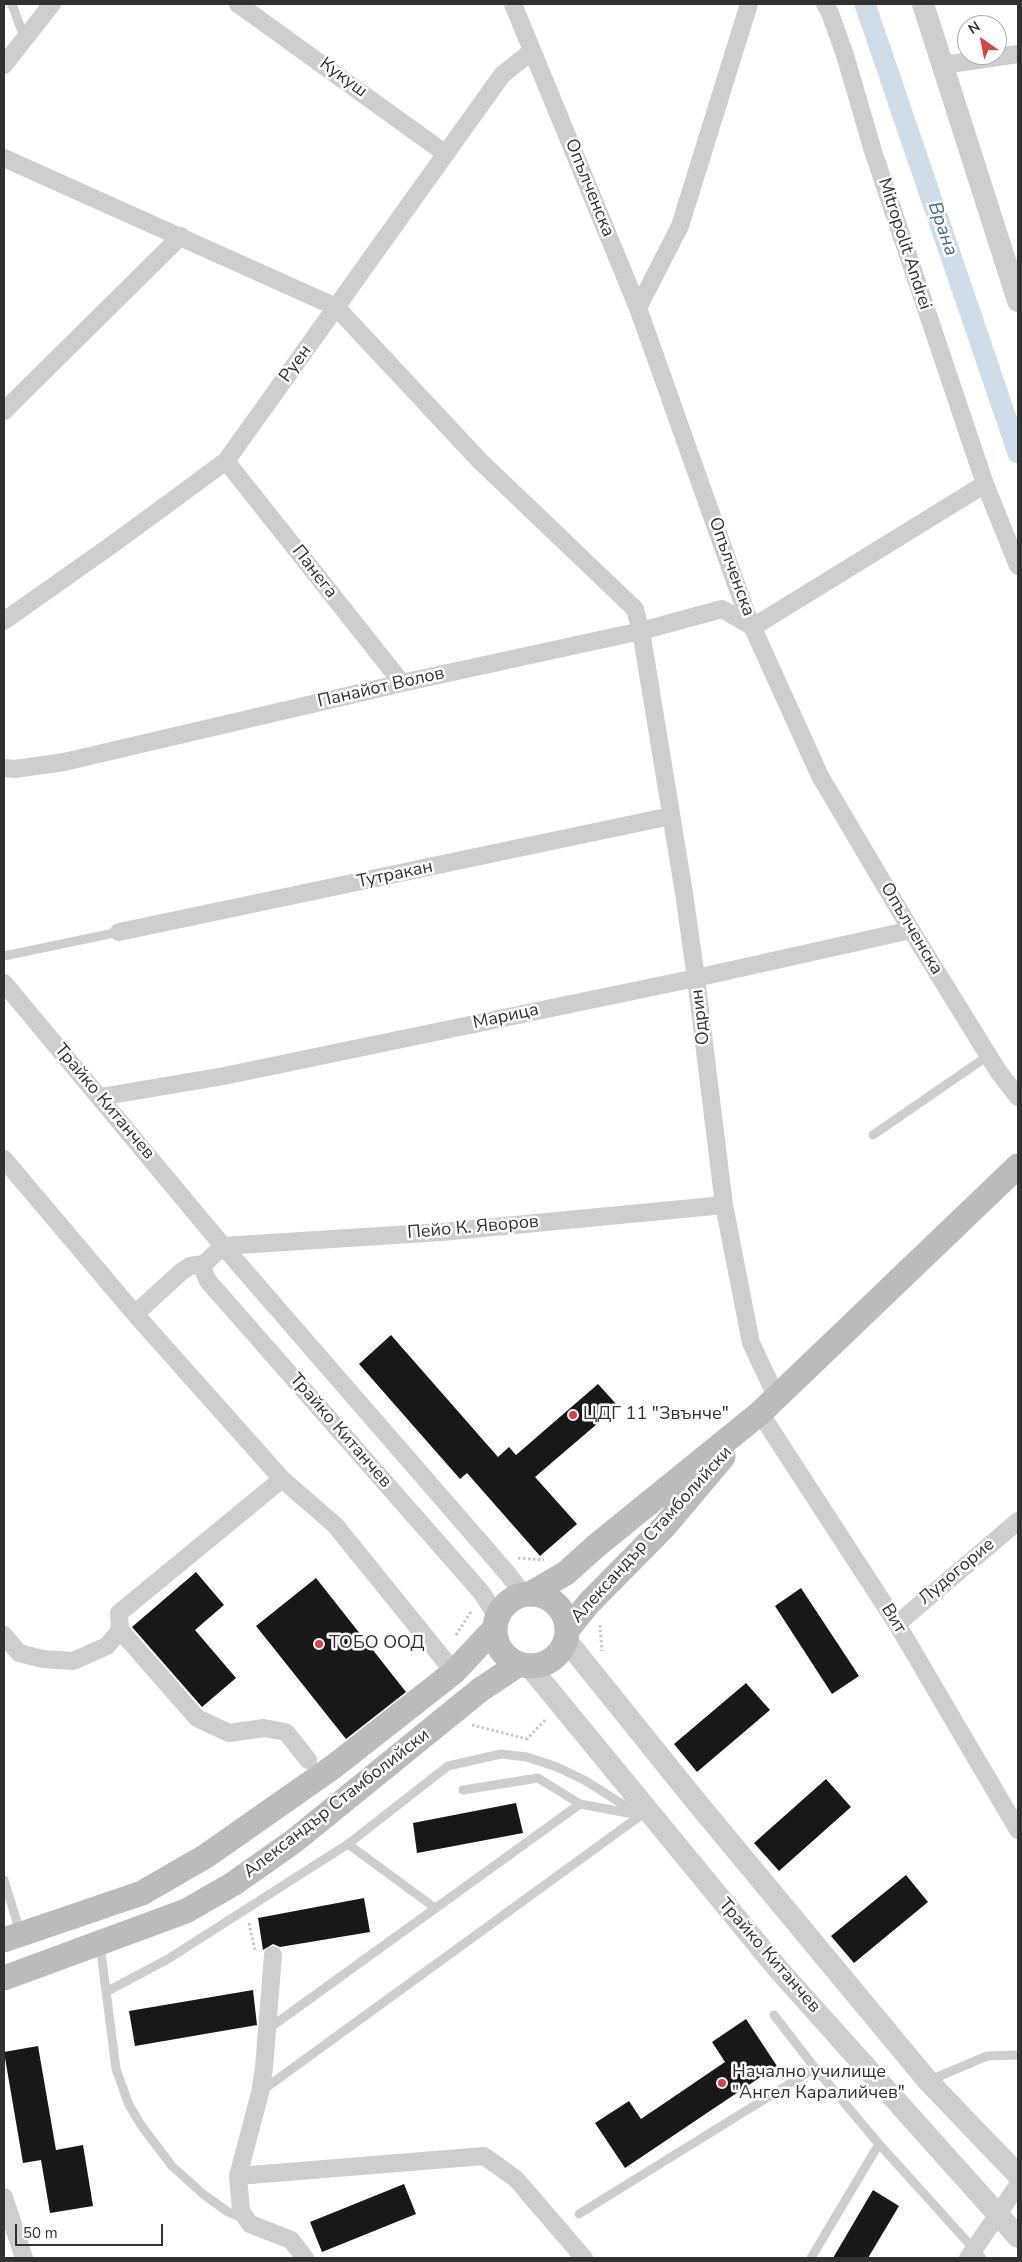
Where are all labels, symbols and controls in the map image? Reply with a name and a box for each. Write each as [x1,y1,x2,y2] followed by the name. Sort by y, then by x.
[957,15,1007,65] north arrow
[965,17,984,39] text: N
[315,53,371,103] street label: Кукуш
[560,136,618,240] street label: Опълченска
[873,175,935,313] street label: Mitropolit Andrei
[922,199,962,259] water label: Врана
[275,341,317,387] street label: Руен
[703,515,759,619] street label: Опълченска
[287,541,341,603] street label: Панега
[316,663,446,713] street label: Панайот Волов
[355,856,435,894] street label: Тутракан
[875,879,947,979] street label: Опълченска
[687,988,715,1046] street label: Одрин
[471,999,541,1035] street label: Марица
[49,1040,159,1164] street label: Трайко Китанчев
[406,1211,540,1245] street label: Пейо К. Яворов
[284,1369,396,1493] street label: Трайко Китанчев
[583,1404,729,1426] place label: ЦДГ 11 "Звънче"
[567,1409,579,1421] marker: ЦДГ 11 "Звънче"
[567,1442,737,1628] street label: Александър Стамболийски
[915,1534,999,1610] street label: Лудогорие
[876,1600,910,1638] street label: Вит
[329,1633,424,1655] place label: ТОБО ООД
[313,1638,325,1650] marker: ТОБО ООД
[240,1725,434,1883] street label: Александър Стамболийски
[713,1894,825,2018] street label: Трайко Китанчев
[732,2062,905,2104] place label: Начално училище "Ангел Каралийчев"
[716,2077,728,2089] marker: Начално училище "Ангел Каралийчев"
[18,2214,165,2246] scale bar
[23,2223,58,2243] text: 50 m

